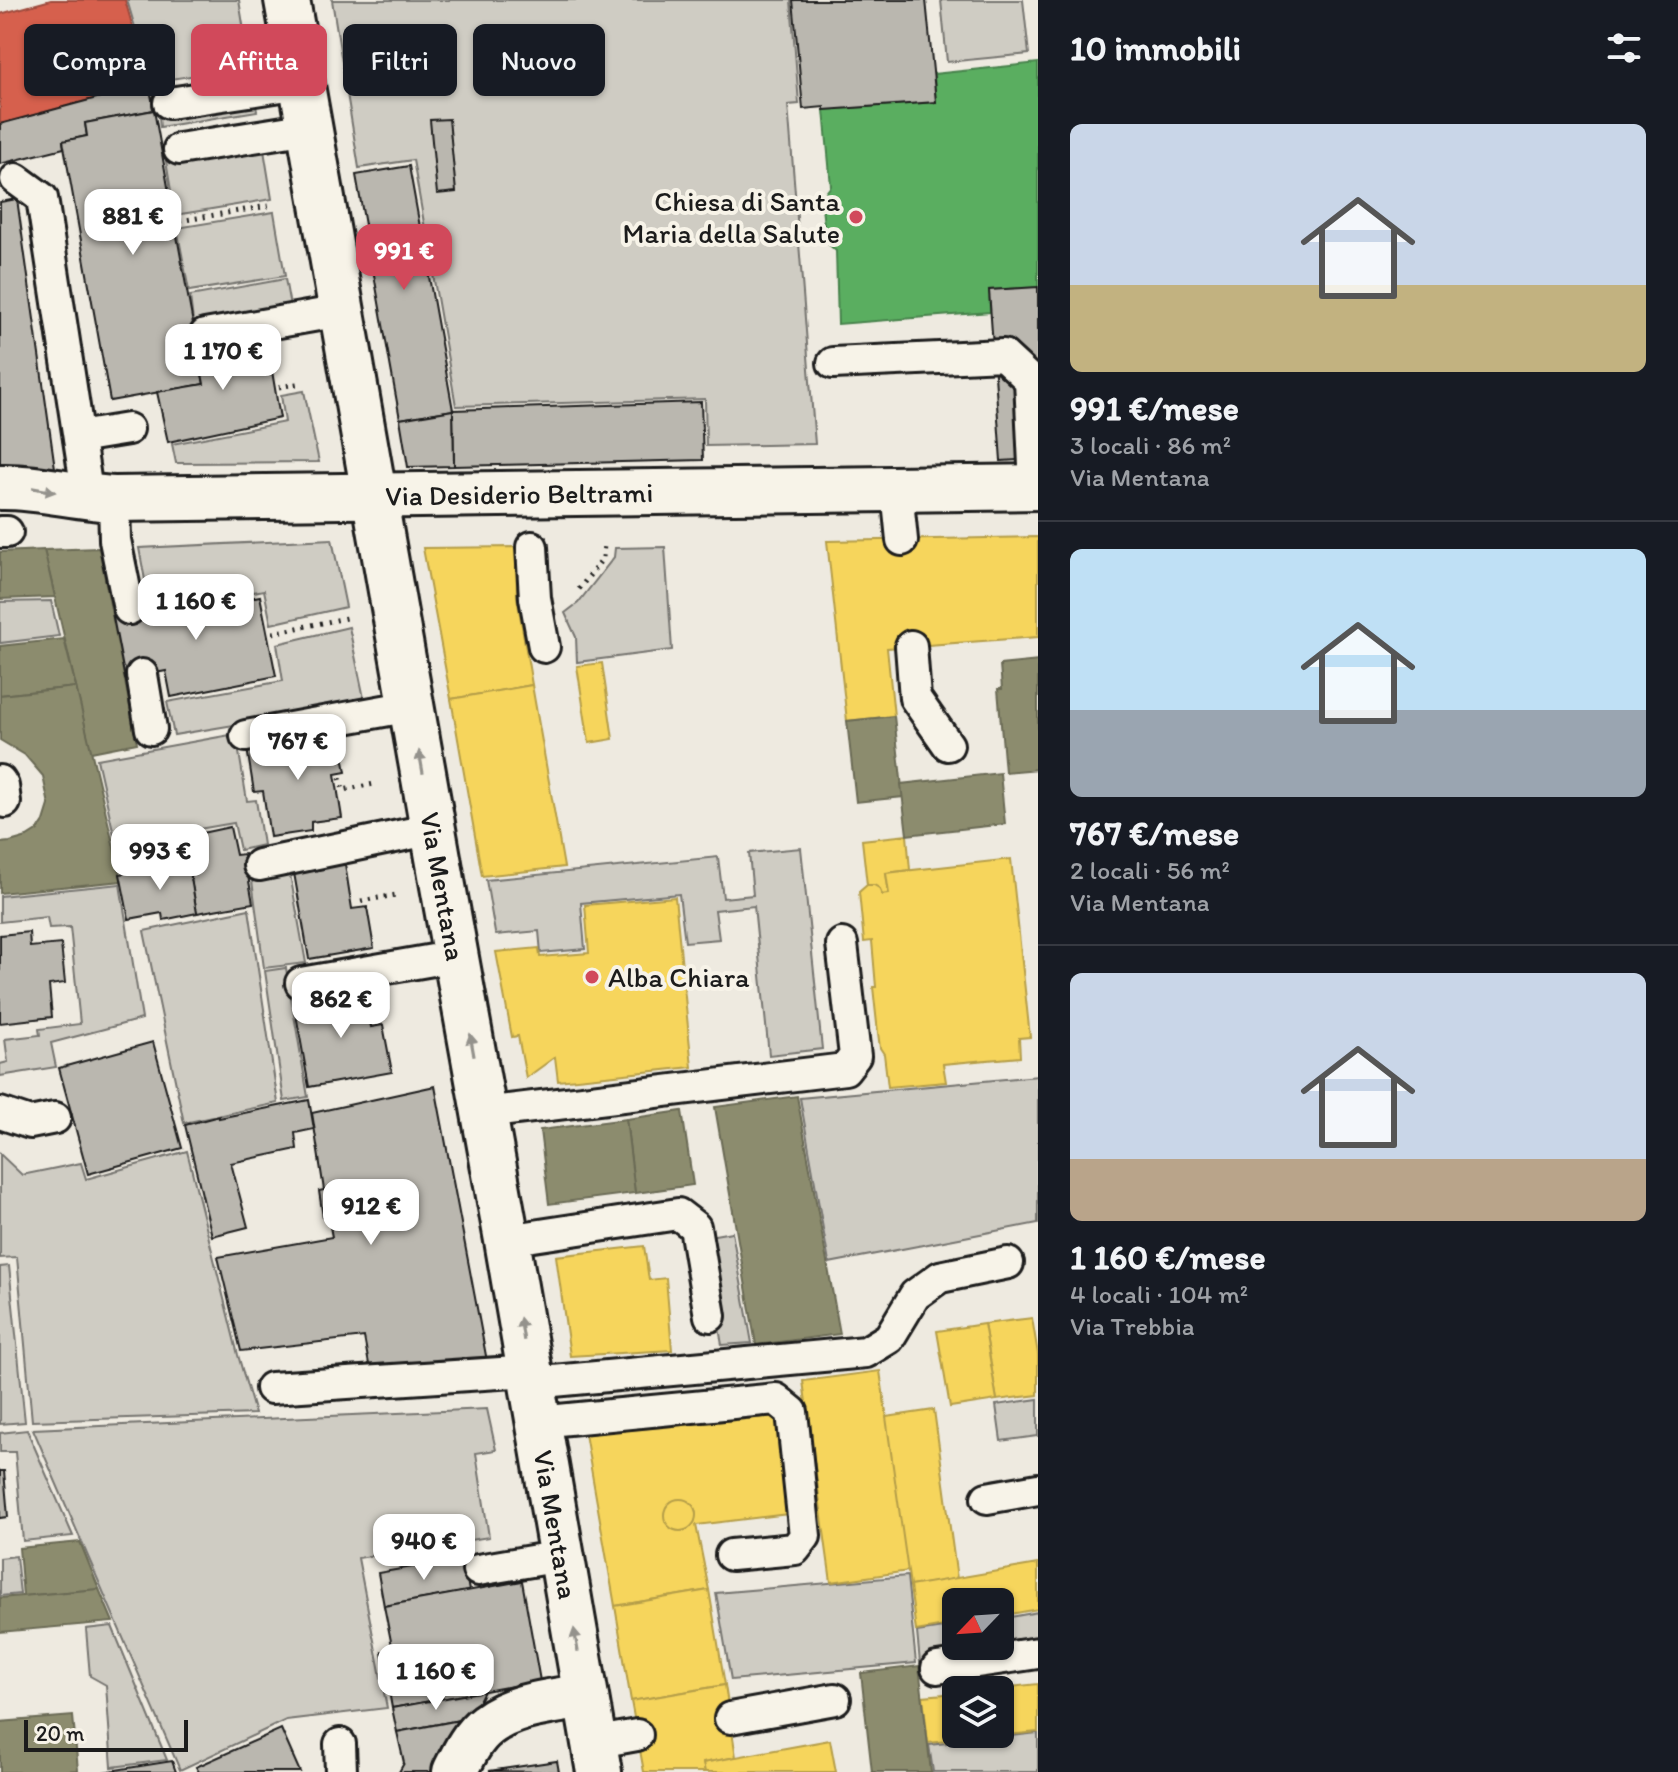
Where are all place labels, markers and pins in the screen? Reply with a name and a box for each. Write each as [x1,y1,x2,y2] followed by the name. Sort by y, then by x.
[623,184,840,250] place label: Chiesa di Santa Maria della Salute
[77,189,189,257] pin: 881 €
[847,208,865,226] marker: Chiesa di Santa Maria della Salute
[348,224,460,292] pin: 991 €
[149,324,297,392] pin: 1 170 €
[122,574,270,642] pin: 1 160 €
[242,714,354,782] pin: 767 €
[104,824,216,892] pin: 993 €
[608,960,750,994] place label: Alba Chiara
[583,968,601,986] marker: Alba Chiara
[285,972,397,1040] pin: 862 €
[315,1179,427,1247] pin: 912 €
[368,1514,480,1582] pin: 940 €
[362,1644,510,1712] pin: 1 160 €

